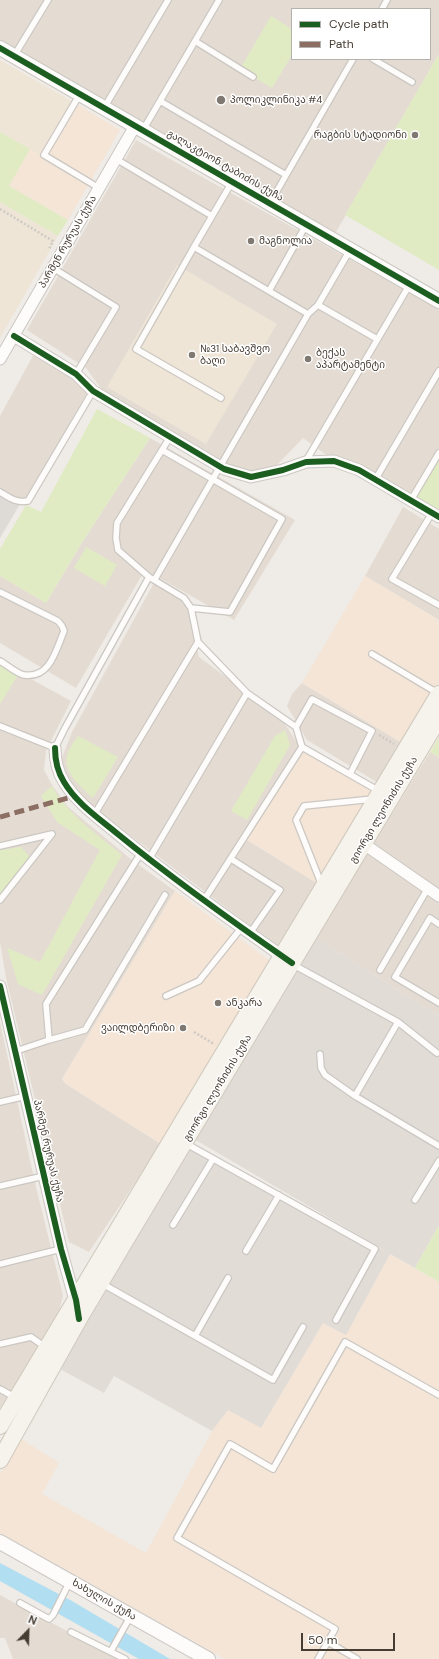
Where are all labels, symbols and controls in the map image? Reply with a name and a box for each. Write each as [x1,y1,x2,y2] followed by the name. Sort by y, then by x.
[291,8,431,60] legend
[329,16,389,32] text: Cycle path
[329,36,354,52] text: Path
[215,94,227,106] marker: პოლიკლინიკა #4
[230,94,322,106] place label: პოლიკლინიკა #4
[165,128,285,204] street label: გალაკტიონ ტაბიძის ქუჩა
[314,129,407,141] place label: რაგბის სტადიონი
[410,130,420,140] marker: რაგბის სტადიონი
[37,194,99,290] street label: პარმენ რურუას ქუჩა
[259,235,312,247] place label: მაგნოლია
[246,236,256,246] marker: მაგნოლია
[200,343,270,366] place label: №31 საბავშვო ბაღი
[316,347,385,370] place label: ბექას აპარტამენტი
[187,350,197,360] marker: №31 საბავშვო ბაღი
[303,354,313,364] marker: ბექას აპარტამენტი
[347,755,421,865] street label: გიორგი ლეონიძის ქუჩა
[226,997,262,1009] place label: ანკარა
[213,998,223,1008] marker: ანკარა
[101,1022,175,1034] place label: ვაილდბერიზი
[178,1023,188,1033] marker: ვაილდბერიზი
[181,1033,255,1143] street label: გიორგი ლეონიძის ქუჩა
[30,1099,66,1203] street label: პარმენ რურუას ქუჩა
[70,1577,138,1623] street label: ხახულის ქუჩა
[8,1611,48,1651] north arrow
[26,1612,39,1628] text: N
[303,1625,397,1651] scale bar
[308,1632,337,1648] text: 50 m

